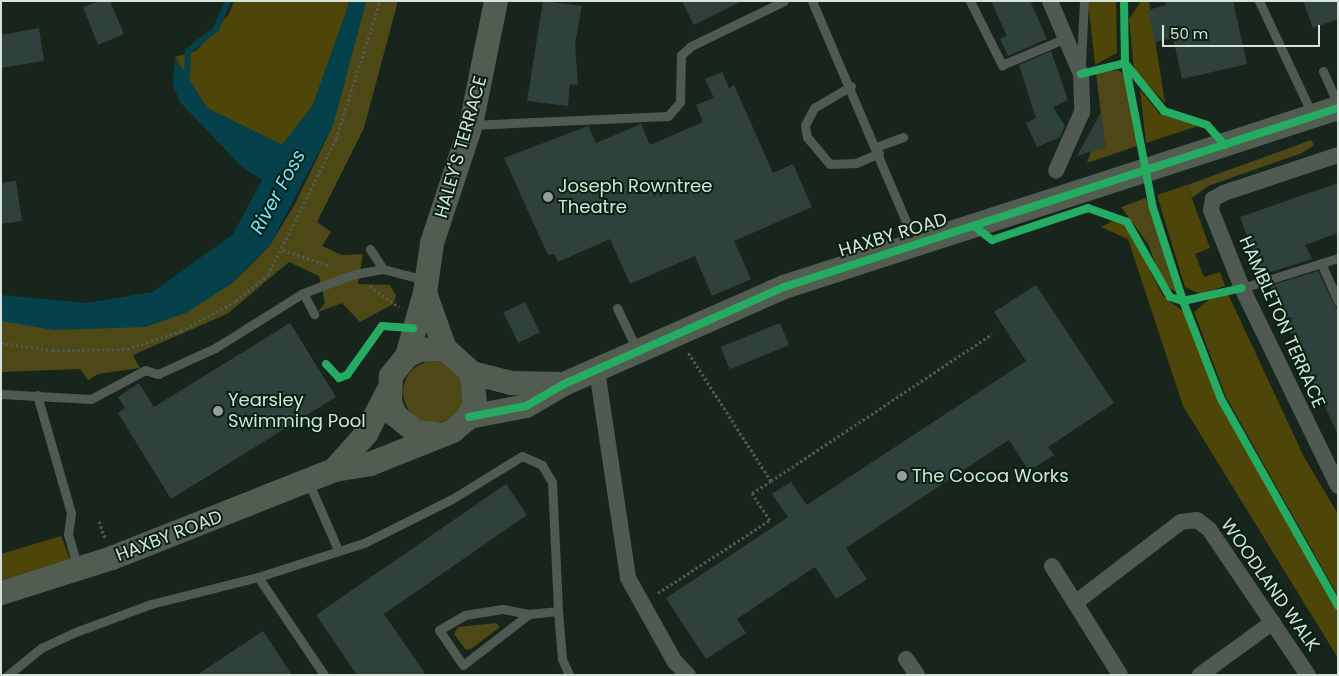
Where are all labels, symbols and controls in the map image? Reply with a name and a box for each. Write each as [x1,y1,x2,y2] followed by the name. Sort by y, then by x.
[1164,15,1322,47] scale bar
[1170,23,1208,44] text: 50 m
[430,74,492,220] street label: HALEY'S TERRACE
[245,146,311,238] water label: River Foss
[558,176,712,218] place label: Joseph Rowntree Theatre
[542,191,554,203] marker: Joseph Rowntree Theatre
[836,208,950,262] street label: HAXBY ROAD
[1234,233,1330,411] street label: HAMBLETON TERRACE
[228,390,366,432] place label: Yearsley Swimming Pool
[212,405,224,417] marker: Yearsley Swimming Pool
[912,465,1069,487] place label: The Cocoa Works
[896,470,908,482] marker: The Cocoa Works
[113,506,225,566] street label: HAXBY ROAD
[1216,515,1324,655] street label: WOODLAND WALK

